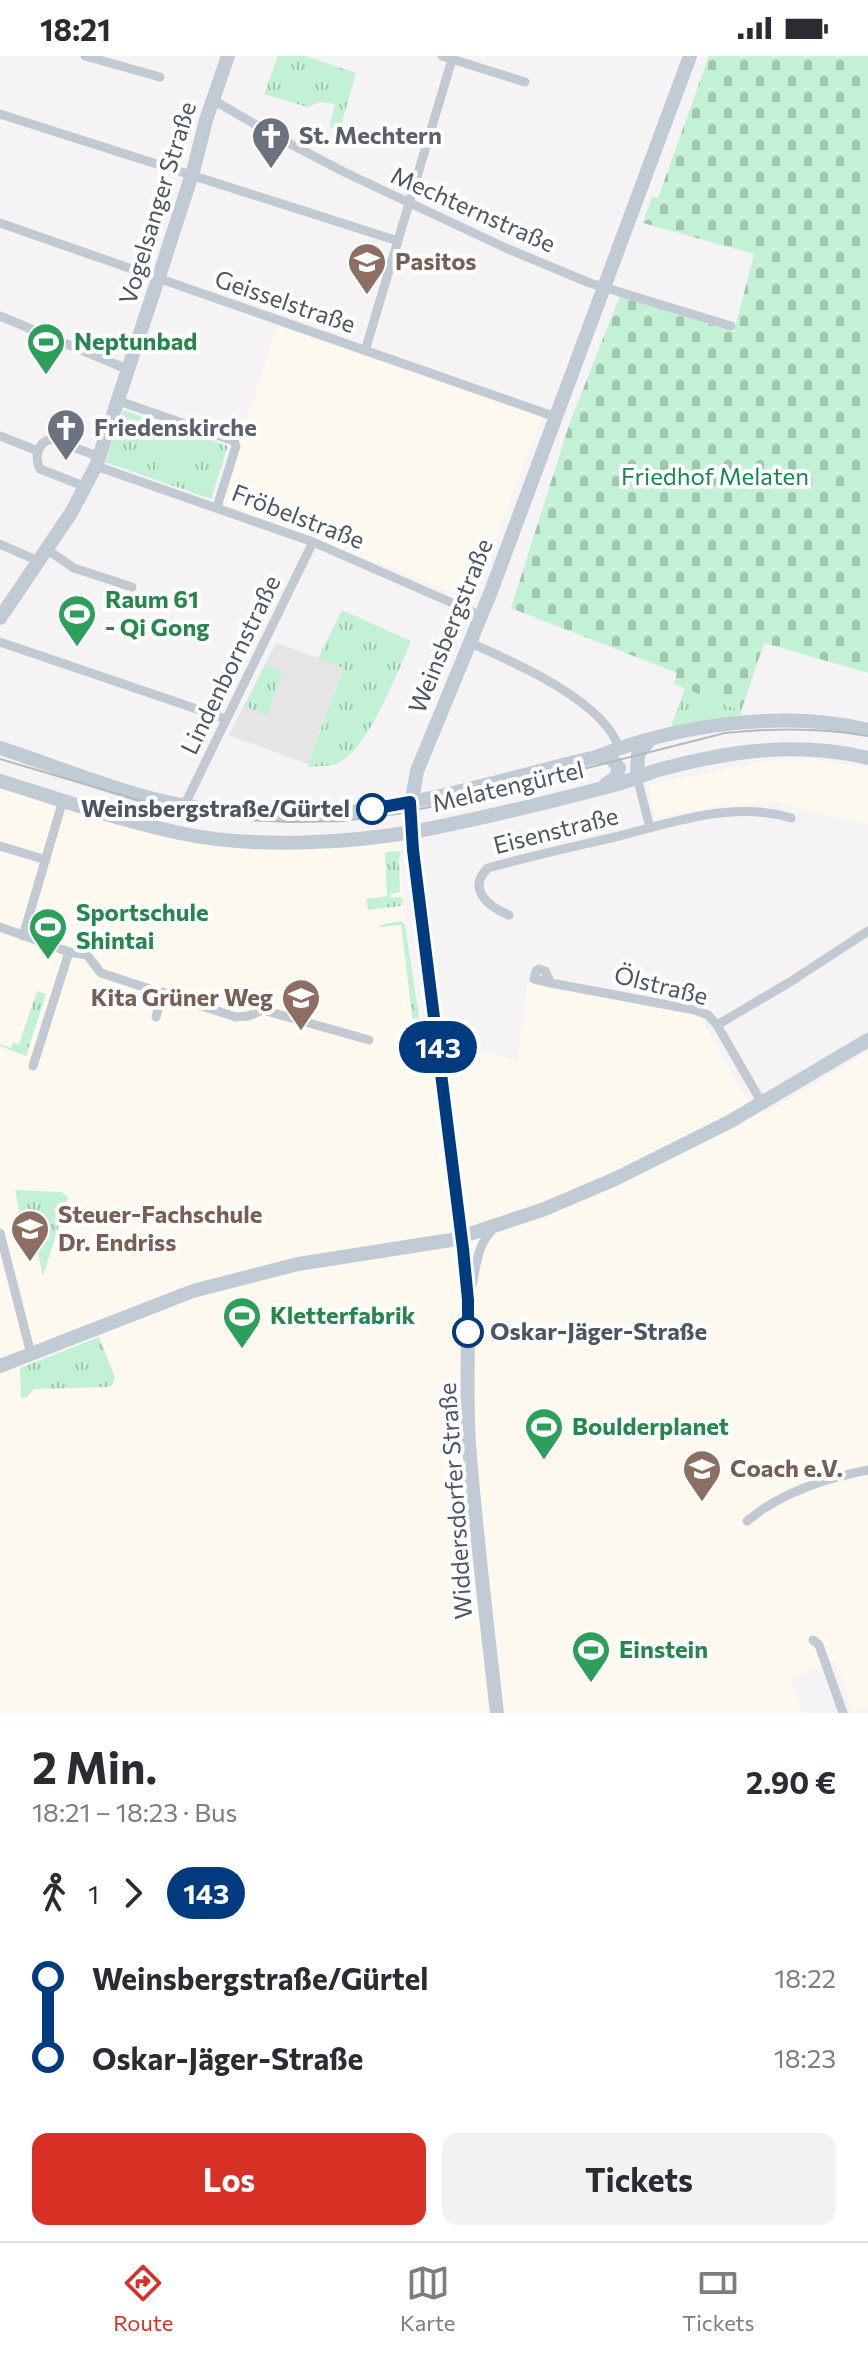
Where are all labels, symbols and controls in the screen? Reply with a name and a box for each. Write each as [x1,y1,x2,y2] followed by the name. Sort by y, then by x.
[40,10,111,47] text: 18:21
[112,98,201,307] street label: Vogelsanger Straße
[250,115,292,170] church icon: St. Mechtern
[299,120,442,149] place label: St. Mechtern
[387,159,560,258] street label: Mechternstraße
[346,241,388,296] school or university icon: Pasitos
[395,246,476,275] place label: Pasitos
[211,263,360,338] street label: Geisselstraße
[25,321,67,376] sports icon: Neptunbad
[74,326,197,355] place label: Neptunbad
[45,407,87,462] church icon: Friedenskirche
[94,412,257,441] place label: Friedenskirche
[621,461,809,490] park label: Friedhof Melaten
[228,477,369,554] street label: Fröbelstraße
[401,534,498,717] street label: Weinsbergstraße
[174,570,286,759] street label: Lindenbornstraße
[105,584,210,641] place label: Raum 61 - Qi Gong
[56,593,98,648] sports icon: Raum 61 - Qi Gong
[429,754,586,817] street label: Melatengürtel
[81,793,350,822] place label: Weinsbergstraße/Gürtel
[357,794,387,824] marker: Weinsbergstraße/Gürtel
[490,800,621,859] street label: Eisenstraße
[76,897,209,954] place label: Sportschule Shintai
[27,906,69,961] sports icon: Sportschule Shintai
[612,959,711,1010] street label: Ölstraße
[280,977,322,1032] school or university icon: Kita Grüner Weg
[91,982,273,1011] place label: Kita Grüner Weg
[392,1021,484,1073] line badge: 143
[415,1030,461,1064] text: 143
[58,1199,262,1256] place label: Steuer-Fachschule Dr. Endriss
[9,1208,51,1263] school or university icon: Steuer-Fachschule Dr. Endriss
[221,1295,263,1350] sports icon: Kletterfabrik
[270,1300,416,1329] place label: Kletterfabrik
[490,1316,707,1345] place label: Oskar-Jäger-Straße
[453,1317,483,1347] marker: Oskar-Jäger-Straße
[432,1382,477,1621] street label: Widdersdorfer Straße
[523,1406,565,1461] sports icon: Boulderplanet
[572,1411,729,1440] place label: Boulderplanet
[681,1448,723,1503] school or university icon: Coach e.V.
[730,1453,843,1482] place label: Coach e.V.
[570,1629,612,1684] sports icon: Einstein
[619,1634,708,1663] place label: Einstein
[32,1739,157,1793] text: 2 Min.
[746,1763,836,1800] text: 2.90 €
[32,1796,237,1827] text: 18:21 – 18:23 · Bus
[32,1871,76,1915] icon: walk
[111,1871,155,1915] icon: forward
[183,1876,229,1910] text: 143
[88,1878,99,1909] text: 1
[92,1959,429,1996] text: Weinsbergstraße/Gürtel
[774,1962,836,1993] text: 18:22
[92,2039,363,2076] text: Oskar-Jäger-Straße
[774,2042,836,2073] text: 18:23
[32,2133,426,2225] button: Los
[442,2133,836,2225] button: Tickets
[113,2261,173,2336] tab: Route
[400,2261,455,2336] tab: Karte
[682,2261,755,2336] tab: Tickets

